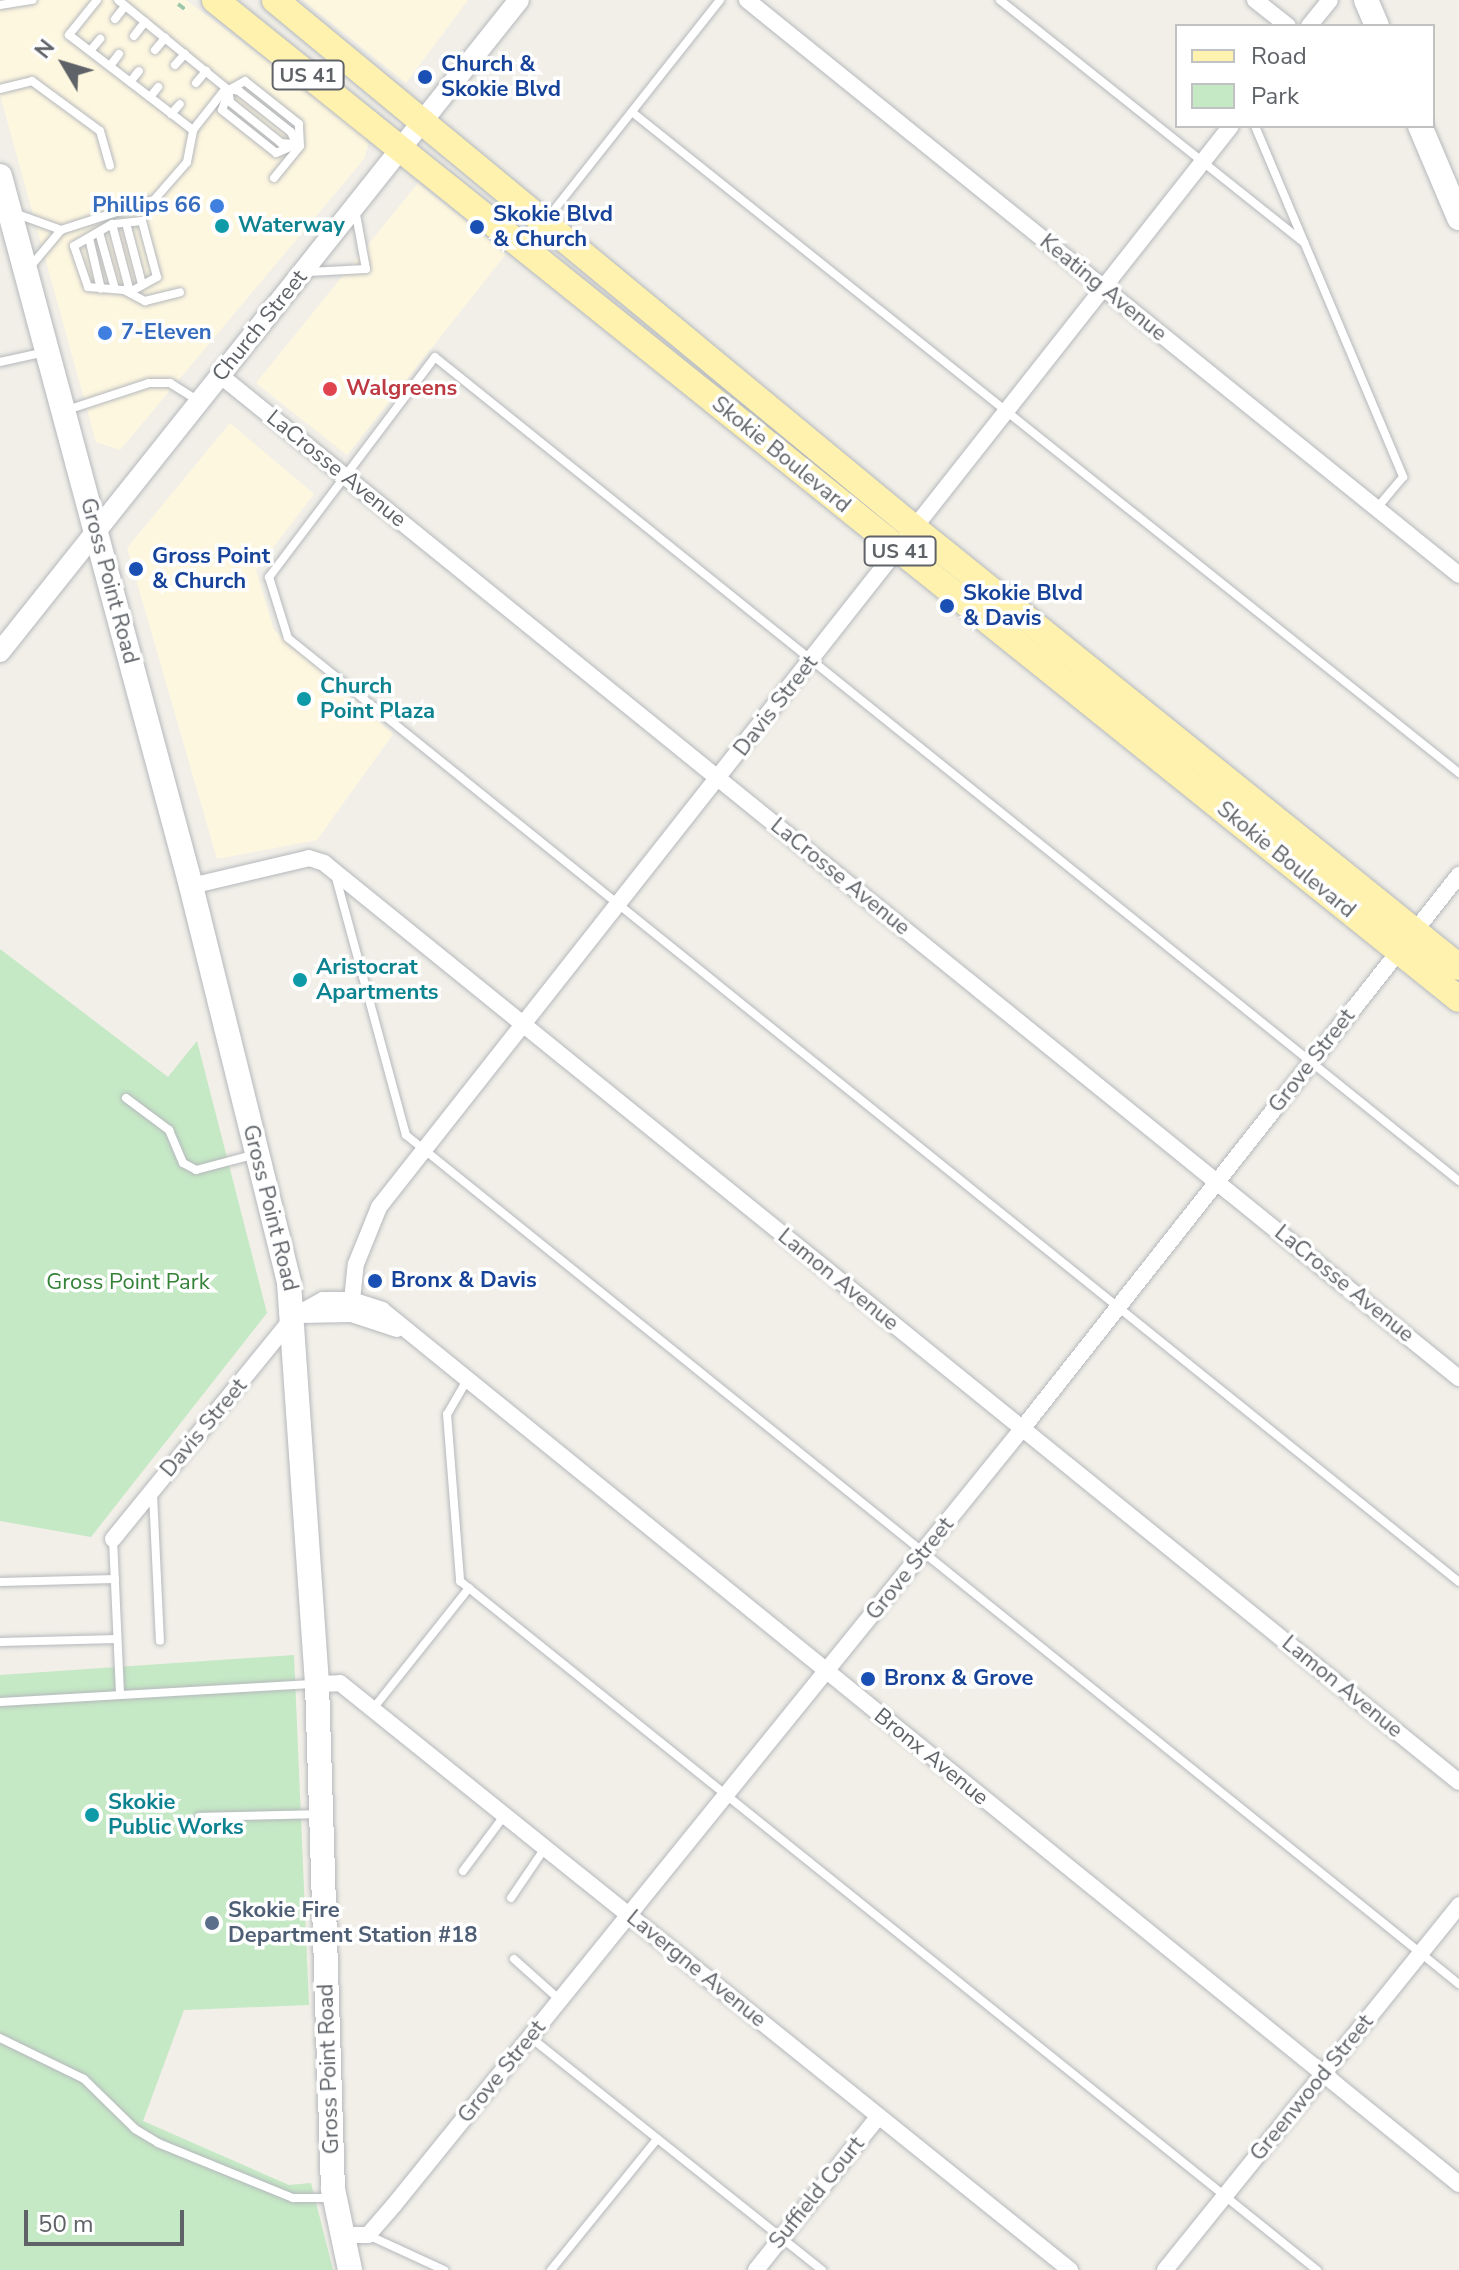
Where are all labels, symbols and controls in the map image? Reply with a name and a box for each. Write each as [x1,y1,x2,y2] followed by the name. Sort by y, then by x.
[24,24,104,104] north arrow
[1175,24,1435,128] legend
[28,34,62,65] text: N
[1251,40,1307,72] text: Road
[441,51,561,102] place label: Church & Skokie Blvd
[270,59,346,91] road number: US 41
[416,68,434,86] marker: Church & Skokie Blvd
[1251,80,1299,112] text: Park
[92,193,201,219] place label: Phillips 66
[208,197,226,215] marker: Phillips 66
[493,201,613,252] place label: Skokie Blvd & Church
[238,213,345,239] place label: Waterway
[213,217,231,235] marker: Waterway
[468,218,486,236] marker: Skokie Blvd & Church
[1034,229,1172,347] street label: Keating Avenue
[207,265,313,387] street label: Church Street
[121,320,212,346] place label: 7-Eleven
[96,324,114,342] marker: 7-Eleven
[346,376,457,402] place label: Walgreens
[321,380,339,398] marker: Walgreens
[706,391,856,519] street label: Skokie Boulevard
[261,405,411,533] street label: LaCrosse Avenue
[74,495,144,667] street label: Gross Point Road
[862,535,938,567] road number: US 41
[152,543,270,594] place label: Gross Point & Church
[127,560,145,578] marker: Gross Point & Church
[963,580,1083,632] place label: Skokie Blvd & Davis
[938,597,956,615] marker: Skokie Blvd & Davis
[728,650,824,762] street label: Davis Street
[320,673,435,724] place label: Church Point Plaza
[295,690,313,708] marker: Church Point Plaza
[1211,796,1361,924] street label: Skokie Boulevard
[765,813,915,941] street label: LaCrosse Avenue
[316,954,439,1006] place label: Aristocrat Apartments
[291,971,309,989] marker: Aristocrat Apartments
[1263,1004,1361,1118] street label: Grove Street
[237,1122,303,1294] street label: Gross Point Road
[1269,1220,1419,1348] street label: LaCrosse Avenue
[772,1223,904,1337] street label: Lamon Avenue
[391,1268,537,1294] place label: Bronx & Davis
[46,1270,210,1296] park label: Gross Point Park
[366,1272,384,1290] marker: Bronx & Davis
[155,1373,253,1483] street label: Davis Street
[861,1512,959,1626] street label: Grove Street
[1276,1630,1408,1744] street label: Lamon Avenue
[884,1666,1033,1692] place label: Bronx & Grove
[859,1670,877,1688] marker: Bronx & Grove
[869,1703,993,1811] street label: Bronx Avenue
[108,1789,244,1840] place label: Skokie Public Works
[83,1806,101,1824] marker: Skokie Public Works
[228,1897,477,1948] place label: Skokie Fire Department Station #18
[621,1905,771,2033] street label: Lavergne Avenue
[203,1914,221,1932] marker: Skokie Fire Department Station #18
[313,1983,345,2155] street label: Gross Point Road
[1245,2009,1379,2167] street label: Greenwood Street
[453,2015,551,2129] street label: Grove Street
[764,2132,870,2254] street label: Suffield Court
[28,2194,188,2244] scale bar
[38,2208,94,2240] text: 50 m

